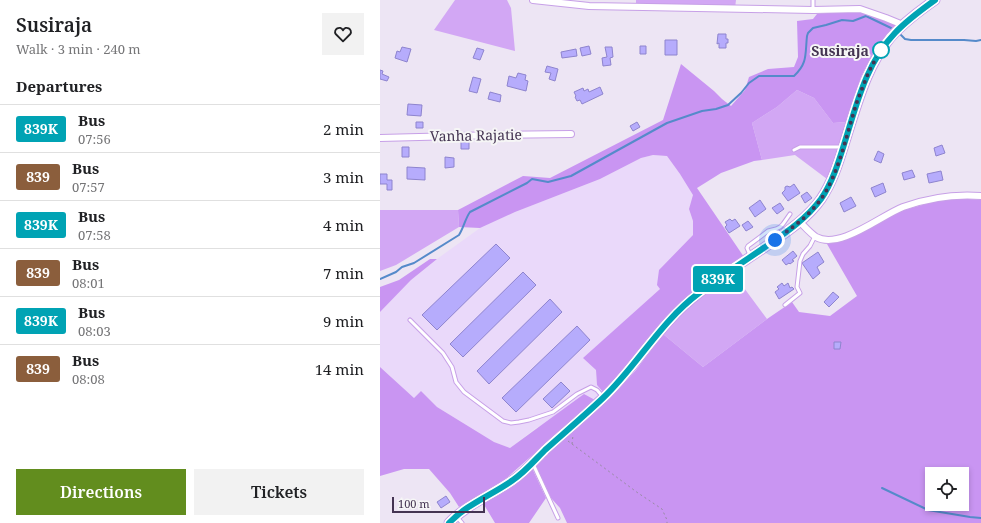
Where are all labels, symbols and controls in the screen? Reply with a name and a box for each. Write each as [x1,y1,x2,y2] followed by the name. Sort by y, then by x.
[16,12,92,38] text: Susiraja
[322,13,364,55] button: heart
[16,40,141,58] text: Walk · 3 min · 240 m
[811,41,869,60] place label: Susiraja
[872,41,890,59] marker: Susiraja
[16,76,102,96] text: Departures
[78,110,105,130] text: Bus
[24,119,58,138] text: 839K
[323,119,364,139] text: 2 min
[430,125,522,145] street label: Vanha Rajatie
[78,130,111,148] text: 07:56
[72,158,99,178] text: Bus
[26,167,50,186] text: 839
[323,167,364,187] text: 3 min
[72,178,105,196] text: 07:57
[78,206,105,226] text: Bus
[24,215,58,234] text: 839K
[323,215,364,235] text: 4 min
[78,226,111,244] text: 07:58
[765,230,785,250] your location
[72,254,99,274] text: Bus
[26,263,50,282] text: 839
[323,263,364,283] text: 7 min
[690,266,746,292] line badge: 839K
[701,269,735,288] text: 839K
[72,274,105,292] text: 08:01
[78,302,105,322] text: Bus
[24,311,58,330] text: 839K
[323,311,364,331] text: 9 min
[78,322,111,340] text: 08:03
[72,350,99,370] text: Bus
[26,359,50,378] text: 839
[315,359,364,379] text: 14 min
[72,370,105,388] text: 08:08
[925,467,969,511] map controls
[925,467,969,511] button: locate
[16,469,186,515] button: Directions
[194,469,364,515] button: Tickets
[392,495,485,514] scale bar
[398,496,430,511] text: 100 m

